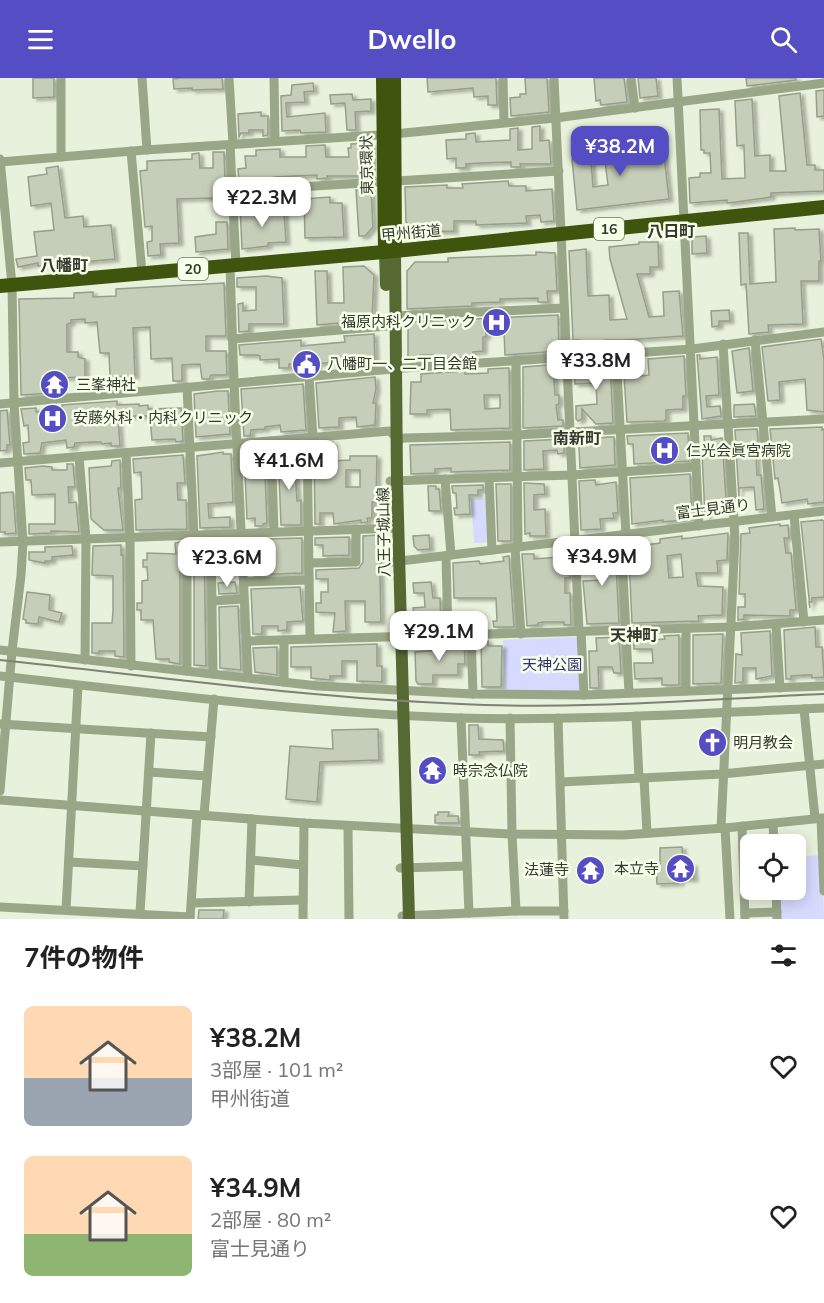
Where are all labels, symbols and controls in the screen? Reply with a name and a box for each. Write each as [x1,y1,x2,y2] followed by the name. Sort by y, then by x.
[367,22,457,56] text: Dwello
[24,23,57,56] icon: menu
[767,23,800,56] icon: search
[571,126,669,177] pin: ¥38.2M
[585,133,655,158] text: ¥38.2M
[356,135,377,195] street label: 東京環状
[213,177,311,228] pin: ¥22.3M
[227,184,297,209] text: ¥22.3M
[594,218,624,240] road number: 16
[380,220,442,245] street label: 甲州街道
[647,221,695,241] district label: 八日町
[40,255,88,275] district label: 八幡町
[178,258,208,280] road number: 20
[481,306,513,338] hospital icon: 福原内科クリニック
[341,312,476,331] place label: 福原内科クリニック
[547,340,645,391] pin: ¥33.8M
[561,347,631,372] text: ¥33.8M
[290,348,322,380] public building icon: 八幡町一、二丁目会館
[327,354,477,373] place label: 八幡町一、二丁目会館
[39,369,71,401] temple icon: 三峯神社
[76,375,136,394] place label: 三峯神社
[36,402,68,434] hospital icon: 安藤外科・内科クリニック
[73,408,253,427] place label: 安藤外科・内科クリニック
[553,428,601,448] district label: 南新町
[649,435,681,467] hospital icon: 仁光会眞宮病院
[240,440,338,491] pin: ¥41.6M
[686,441,791,460] place label: 仁光会眞宮病院
[254,447,324,472] text: ¥41.6M
[373,487,394,577] street label: 八王子城山線
[675,495,751,523] street label: 富士見通り
[553,536,651,587] pin: ¥34.9M
[178,537,276,588] pin: ¥23.6M
[567,543,637,568] text: ¥34.9M
[192,544,262,569] text: ¥23.6M
[390,611,488,662] pin: ¥29.1M
[404,618,474,643] text: ¥29.1M
[610,625,658,645] district label: 天神町
[522,655,582,674] park label: 天神公園
[696,727,728,759] church icon: 明月教会
[733,733,793,752] place label: 明月教会
[416,755,448,787] temple icon: 時宗念仏院
[453,761,528,780] place label: 時宗念仏院
[740,834,806,900] map controls
[740,834,806,900] button: locate
[664,853,696,885] temple icon: 本立寺
[574,854,606,886] temple icon: 法蓮寺
[614,859,659,878] place label: 本立寺
[524,860,569,879] place label: 法蓮寺
[767,939,800,972] icon: filters
[24,941,144,974] text: 7件の物件
[210,1021,301,1054] text: ¥38.2M
[72,1030,144,1102] icon: home
[767,1050,800,1083] icon: heart
[210,1057,343,1082] text: 3部屋 · 101 m²
[210,1086,290,1111] text: 甲州街道
[210,1171,301,1204] text: ¥34.9M
[72,1180,144,1252] icon: home
[767,1200,800,1233] icon: heart
[210,1207,331,1232] text: 2部屋 · 80 m²
[210,1236,310,1261] text: 富士見通り

